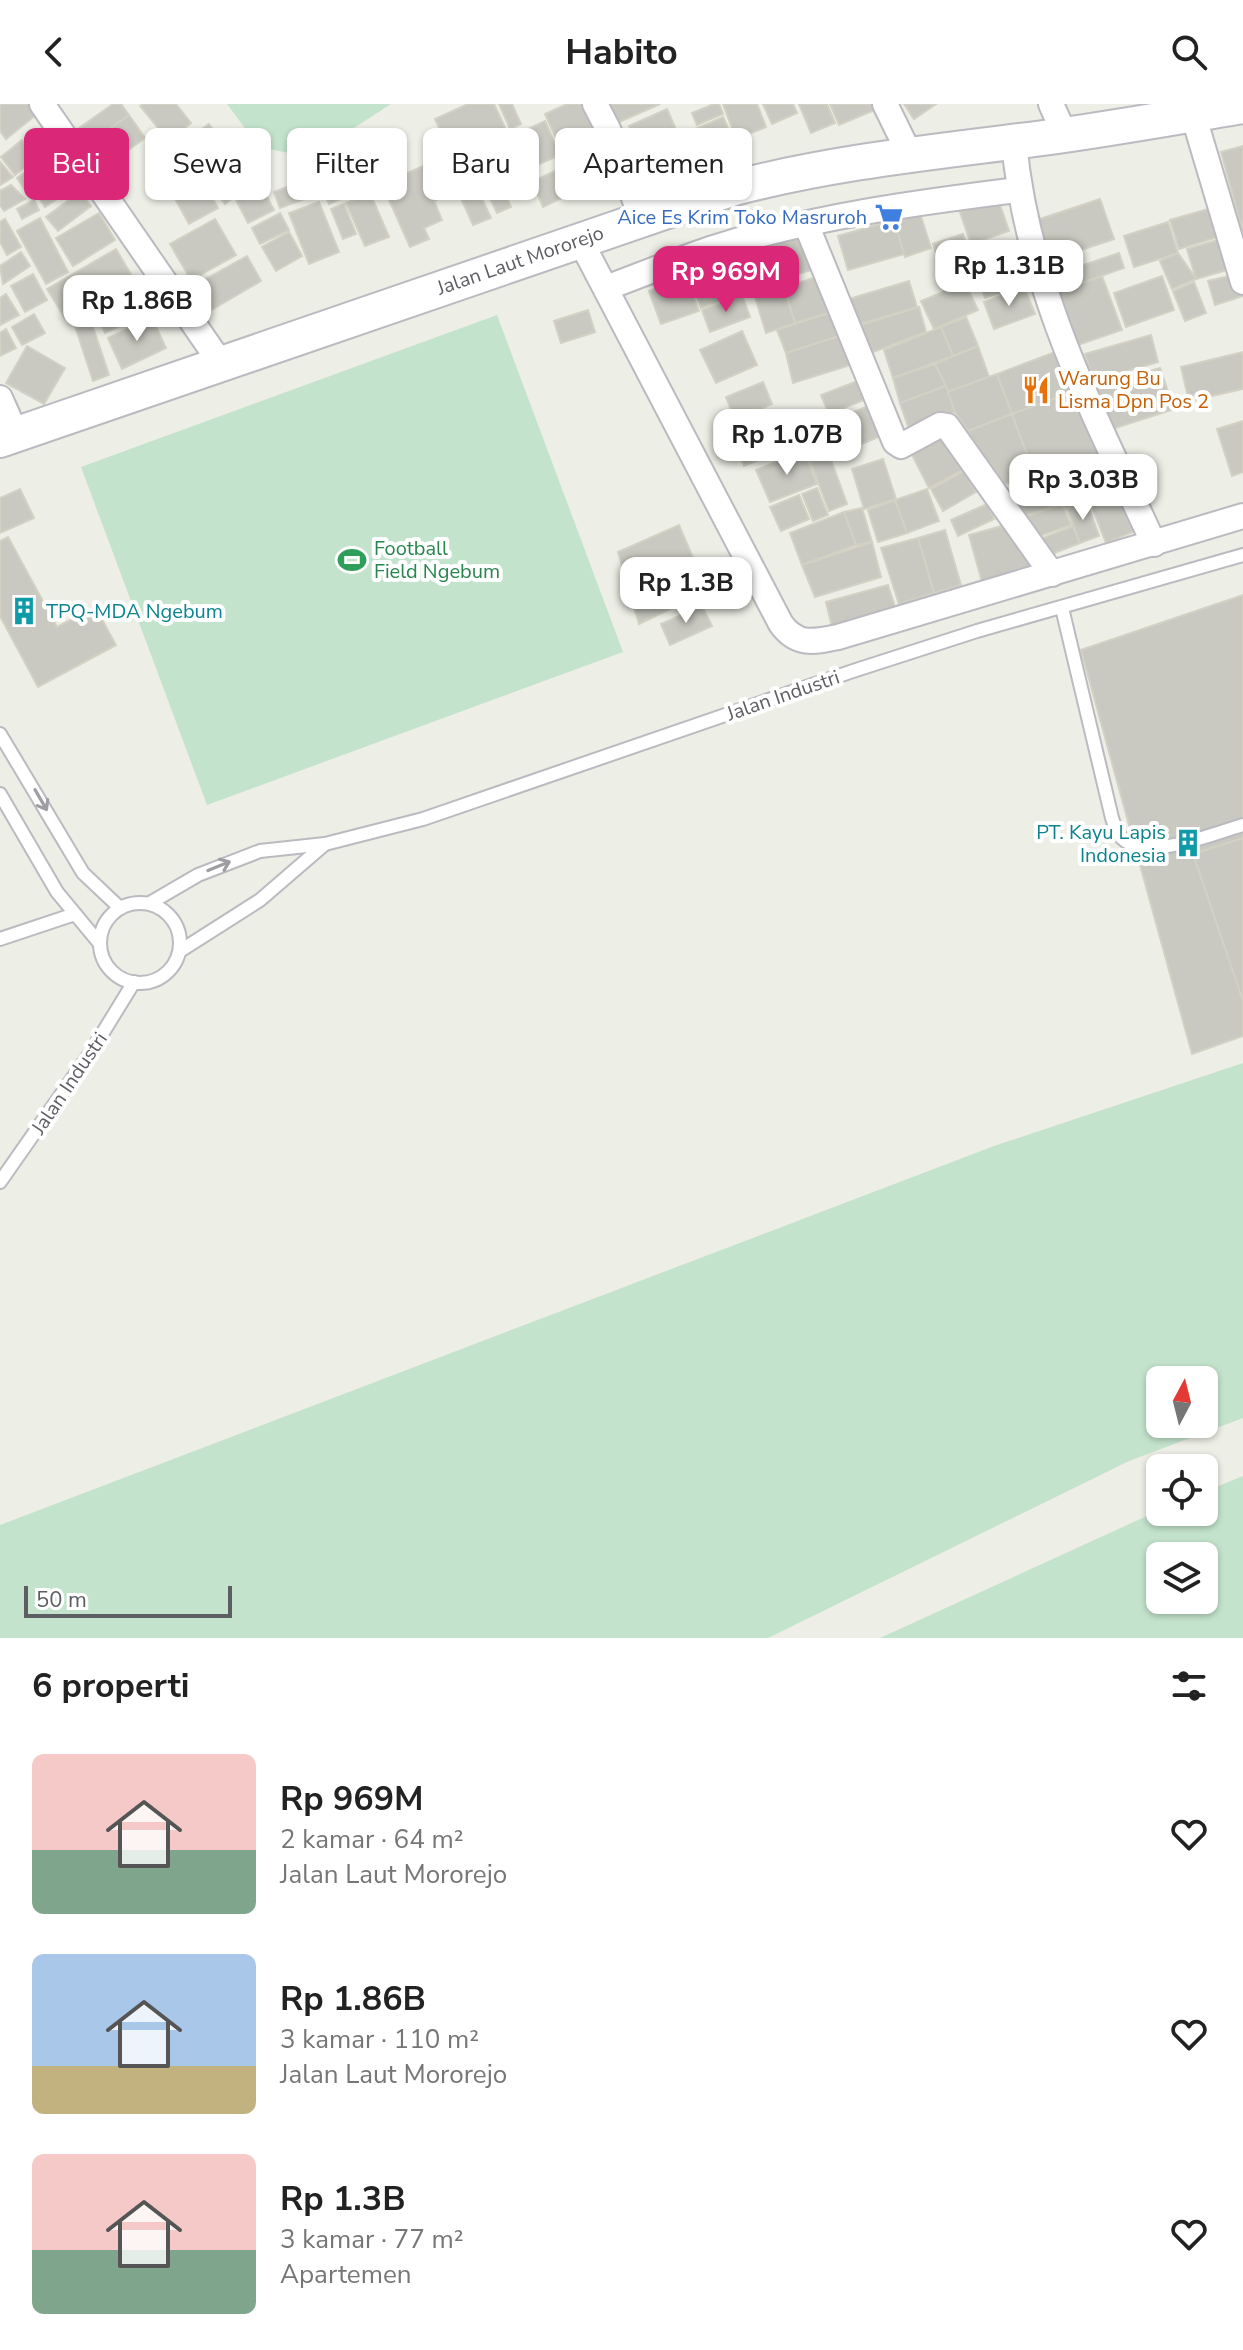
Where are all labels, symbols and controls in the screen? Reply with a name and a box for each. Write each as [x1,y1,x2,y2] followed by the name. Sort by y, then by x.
[565,28,678,77] text: Habito
[32,30,76,74] icon: back
[1167,30,1211,74] icon: search
[24,128,129,200] chip: Beli
[145,128,271,200] chip: Sewa
[287,128,407,200] chip: Filter
[423,128,539,200] chip: Baru
[555,128,752,200] chip: Apartemen
[874,202,904,232] supermarket icon: Aice Es Krim Toko Masruroh
[617,204,867,231] place label: Aice Es Krim Toko Masruroh
[432,219,607,302] street label: Jalan Laut Mororejo
[926,240,1092,308] pin: Rp 1.31B
[652,246,800,314] pin: Rp 969M
[953,248,1065,283] text: Rp 1.31B
[671,254,781,289] text: Rp 969M
[54,275,220,343] pin: Rp 1.86B
[81,283,193,318] text: Rp 1.86B
[1058,365,1209,415] place label: Warung Bu Lisma Dpn Pos 2
[1021,375,1051,405] restaurant icon: Warung Bu Lisma Dpn Pos 2
[704,409,870,477] pin: Rp 1.07B
[731,417,843,452] text: Rp 1.07B
[1000,454,1166,522] pin: Rp 3.03B
[1027,462,1139,497] text: Rp 3.03B
[374,535,500,585] place label: Football Field Ngebum
[337,545,367,575] sports icon: Football Field Ngebum
[612,557,760,625] pin: Rp 1.3B
[638,565,734,600] text: Rp 1.3B
[9,596,39,626] building icon: TPQ-MDA Ngebum
[46,598,223,625] place label: TPQ-MDA Ngebum
[722,664,843,728] street label: Jalan Industri
[33,788,49,811] one-way arrow
[1036,819,1166,869] place label: PT. Kayu Lapis Indonesia
[1173,828,1203,858] building icon: PT. Kayu Lapis Indonesia
[206,858,231,873] one-way arrow
[25,1027,114,1140] street label: Jalan Industri
[1146,1366,1218,1438] north arrow
[1146,1366,1218,1614] map controls
[1146,1454,1218,1526] button: locate
[1146,1542,1218,1614] button: layers
[24,1582,232,1618] scale bar
[36,1585,87,1615] text: 50 m
[32,1663,189,1709] text: 6 properti
[1167,1664,1211,1708] icon: filters
[280,1776,424,1822] text: Rp 969M
[96,1786,192,1882] icon: home
[1167,1812,1211,1856] icon: heart
[280,1822,464,1857] text: 2 kamar · 64 m²
[280,1857,507,1892] text: Jalan Laut Mororejo
[280,1976,426,2022] text: Rp 1.86B
[96,1986,192,2082] icon: home
[1167,2012,1211,2056] icon: heart
[280,2022,479,2057] text: 3 kamar · 110 m²
[280,2057,507,2092] text: Jalan Laut Mororejo
[280,2176,406,2222] text: Rp 1.3B
[96,2186,192,2282] icon: home
[1167,2212,1211,2256] icon: heart
[280,2222,464,2257] text: 3 kamar · 77 m²
[280,2257,412,2292] text: Apartemen

